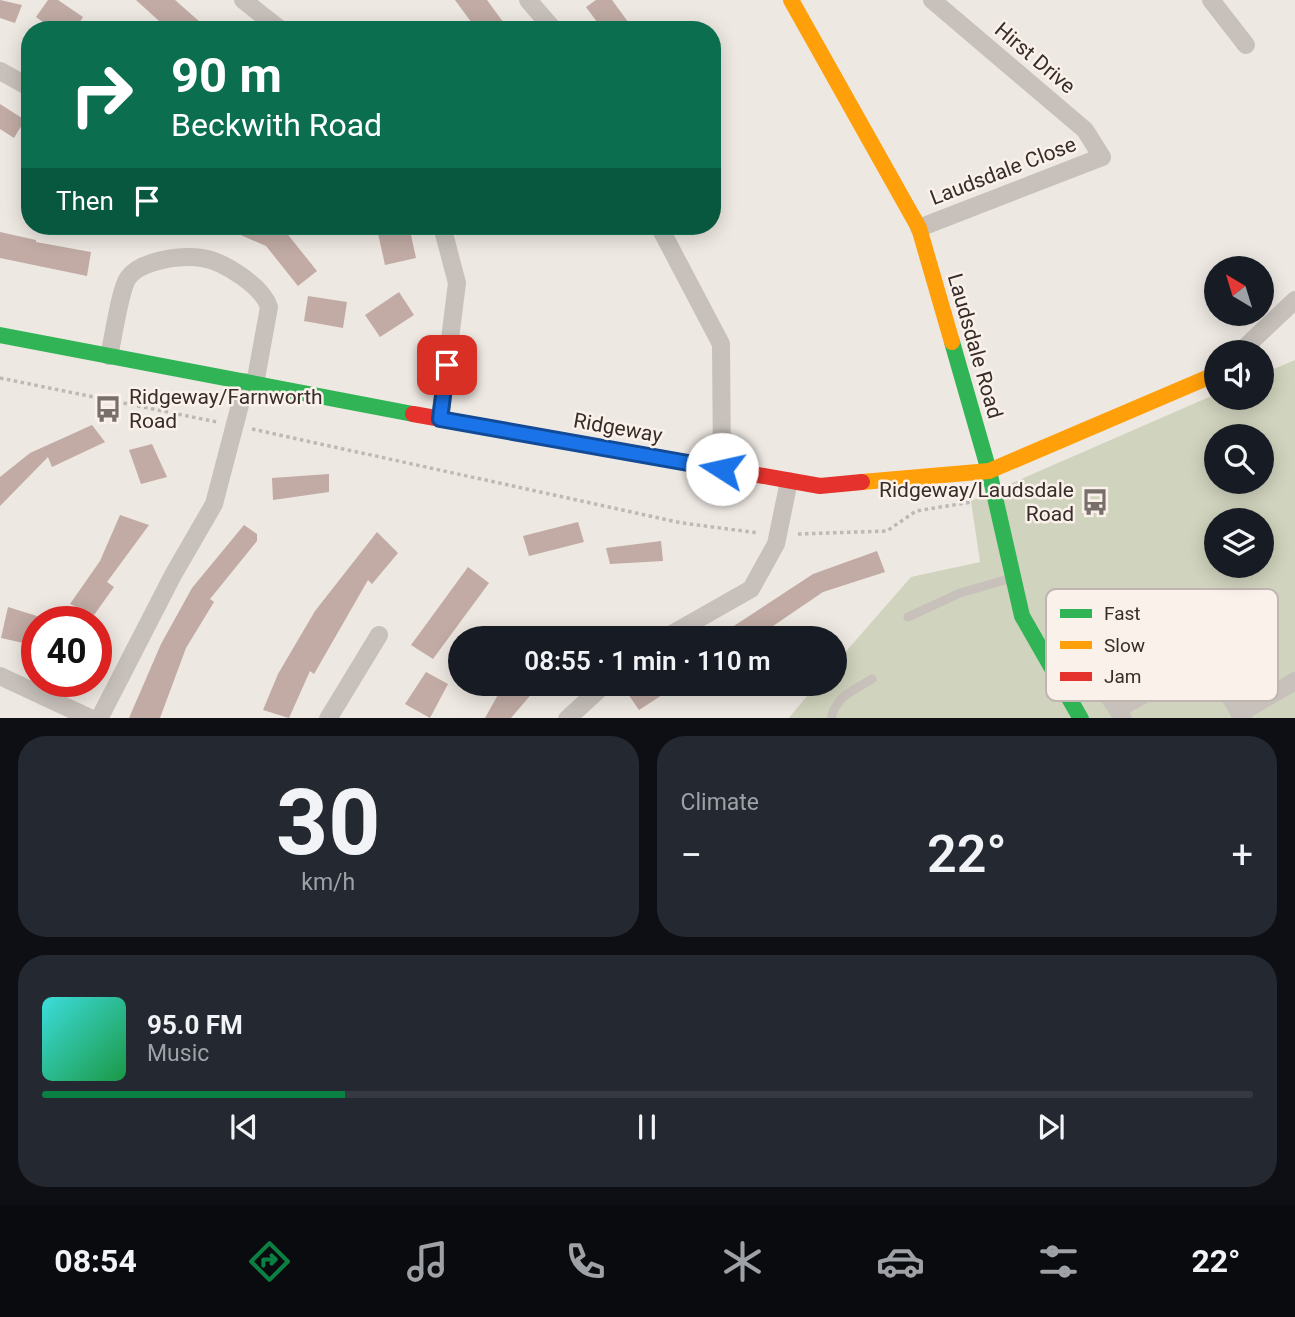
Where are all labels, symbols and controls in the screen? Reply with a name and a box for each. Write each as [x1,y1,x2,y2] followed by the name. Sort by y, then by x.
[990,18,1080,98] street label: Hirst Drive
[171,47,282,104] text: 90 m
[56,49,147,140] icon: right
[171,106,382,144] text: Beckwith Road
[927,132,1079,210] street label: Laudsdale Close
[128,182,166,220] icon: arrive
[56,186,114,216] text: Then
[1204,256,1274,326] north arrow
[1204,256,1274,578] map controls
[943,271,1007,421] street label: Laudsdale Road
[417,335,477,395] pin
[1204,340,1274,410] button: sound
[428,346,466,384] icon: arrive
[129,385,323,433] place label: Ridgeway/Farnworth Road
[93,394,123,424] bus stop icon: Ridgeway/Farnworth Road
[572,408,664,448] street label: Ridgeway
[1204,424,1274,494] button: search
[685,432,759,506] position arrow
[879,478,1074,526] place label: Ridgeway/Laudsdale Road
[1080,487,1110,517] bus stop icon: Ridgeway/Laudsdale Road
[1204,508,1274,578] button: layers
[1046,589,1278,701] legend
[1104,602,1141,625] text: Fast
[21,606,112,697] speed limit sign: 40
[1104,634,1145,657] text: Slow
[524,646,771,676] text: 08:55 · 1 min · 110 m
[1104,665,1141,688] text: Jam
[276,770,380,876] text: 30
[681,789,759,816] text: Climate
[927,824,1007,885] text: 22°
[681,833,702,877] text: −
[1231,833,1253,877] text: +
[301,869,355,896] text: km/h
[147,1010,243,1040] text: 95.0 FM
[147,1040,209,1067] text: Music
[225,1108,263,1146] icon: previous
[628,1108,666,1146] icon: pause
[1032,1108,1070,1146] icon: next
[245,1237,294,1286] icon: directions
[403,1237,452,1286] icon: music
[561,1237,610,1286] icon: phone
[718,1237,767,1286] icon: climate
[876,1237,925,1286] icon: car
[1034,1237,1083,1286] icon: filters
[54,1242,137,1280] text: 08:54
[1191,1242,1241,1280] text: 22°

